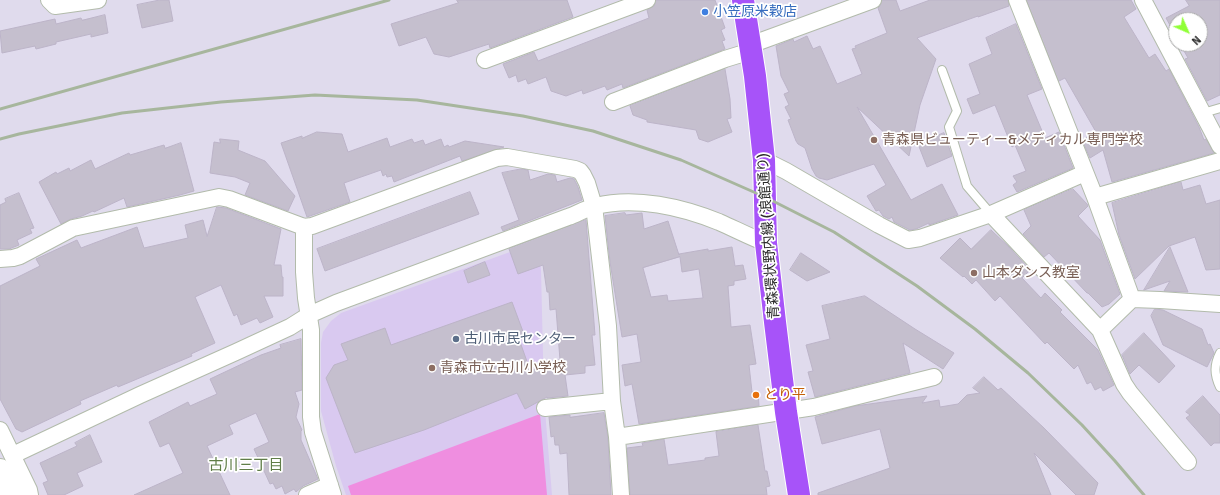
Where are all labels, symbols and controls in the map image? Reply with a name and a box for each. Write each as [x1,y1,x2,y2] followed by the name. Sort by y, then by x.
[713,4,797,20] place label: 小笠原米穀店
[700,7,710,17] marker: 小笠原米穀店
[1168,12,1208,52] north arrow
[1189,33,1203,47] text: N
[882,132,1143,148] place label: 青森県ビューティー&メディカル専門学校
[869,135,879,145] marker: 青森県ビューティー&メディカル専門学校
[755,152,783,320] street label: 青森環状野内線 (浪館通り)
[982,265,1080,281] place label: 山本ダンス教室
[969,268,979,278] marker: 山本ダンス教室
[464,331,576,347] place label: 古川市民センター
[451,334,461,344] marker: 古川市民センター
[440,360,566,376] place label: 青森市立古川小学校
[427,363,437,373] marker: 青森市立古川小学校
[764,387,806,403] place label: とり平
[751,390,761,400] marker: とり平
[209,457,283,475] district label: 古川三丁目

